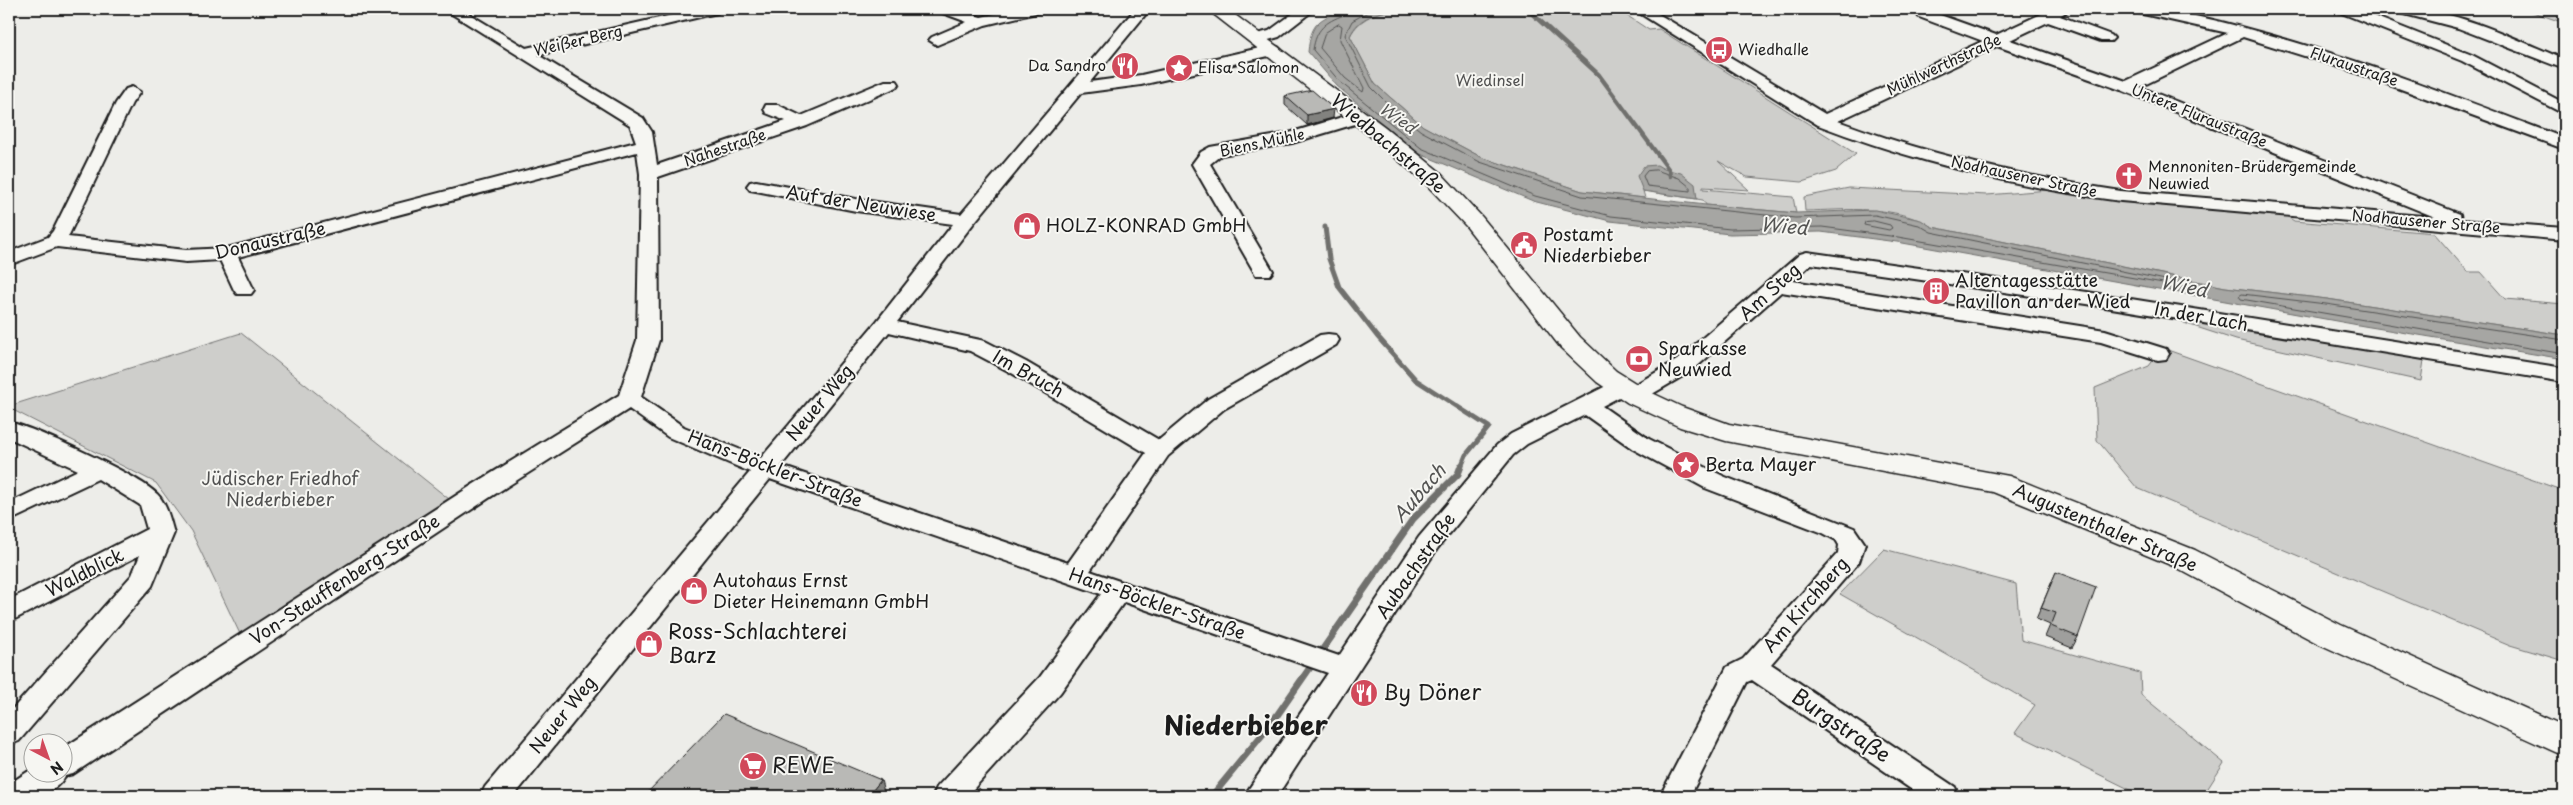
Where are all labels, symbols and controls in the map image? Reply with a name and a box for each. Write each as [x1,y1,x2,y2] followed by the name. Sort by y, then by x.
[531,18,624,61] street label: Weißer Berg
[1882,27,2004,100] street label: Mühlwerthstraße
[1704,35,1734,65] bus stop icon: Wiedhalle
[1738,37,1809,60] place label: Wiedhalle
[2307,40,2402,91] street label: Fluraustraße
[1110,51,1140,81] restaurant icon: Da Sandro
[1028,53,1106,76] place label: Da Sandro
[1164,53,1194,83] place icon: Elisa Salomon
[1198,55,1299,78] place label: Elisa Salomon
[1456,68,1524,91] park label: Wiedinsel
[2128,77,2271,152] street label: Untere Fluraustraße
[1326,87,1452,199] street label: Wiedbachstraße
[1375,96,1423,140] water label: Wied
[1217,121,1306,162] street label: Biens Mühle
[680,122,769,171] street label: Nahestraße
[1949,149,2099,202] street label: Nodhausener Straße
[2148,154,2356,194] place label: Mennoniten-Brüdergemeinde Neuwied
[2114,161,2144,191] church icon: Mennoniten-Brüdergemeinde Neuwied
[784,177,938,228] street label: Auf der Neuwiese
[2351,203,2501,238] street label: Nodhausener Straße
[1759,209,1811,241] water label: Wied
[1012,211,1042,241] shop icon: HOLZ-KONRAD GmbH
[1046,211,1246,238] place label: HOLZ-KONRAD GmbH
[212,214,328,265] street label: Donaustraße
[1543,220,1652,268] place label: Postamt Niederbieber
[1509,230,1539,260] public building icon: Postamt Niederbieber
[1732,256,1806,326] street label: Am Steg
[1955,266,2130,314] place label: Altentagesstätte Pavillon an der Wied
[2158,267,2212,304] water label: Wied
[1921,276,1951,306] building icon: Altentagesstätte Pavillon an der Wied
[2152,294,2250,337] street label: In der Lach
[1658,334,1747,382] place label: Sparkasse Neuwied
[988,342,1069,403] street label: Im Bruch
[1624,344,1654,374] bank icon: Sparkasse Neuwied
[779,358,859,446] street label: Neuer Weg
[684,422,867,513] street label: Hans-Böckler-Straße
[1671,450,1701,480] place icon: Berta Mayer
[1705,450,1817,477] place label: Berta Mayer
[1385,456,1452,528] water label: Aubach
[202,464,361,512] park label: Jüdischer Friedhof Niederbieber
[2009,475,2202,578] street label: Augustenthaler Straße
[244,507,445,650] street label: Von-Stauffenberg-Straße
[1368,507,1461,623] street label: Aubachstraße
[41,540,128,603] street label: Waldblick
[1756,550,1854,658] street label: Am Kirchberg
[1066,560,1249,645] street label: Hans-Böckler-Straße
[713,566,929,614] place label: Autohaus Ernst Dieter Heinemann GmbH
[679,576,709,606] shop icon: Autohaus Ernst Dieter Heinemann GmbH
[668,614,847,670] place label: Ross-Schlachterei Barz
[634,629,664,659] shop icon: Ross-Schlachterei Barz
[522,669,602,759] street label: Neuer Weg
[1383,675,1481,707] place label: By Döner
[1349,678,1379,708] restaurant icon: By Döner
[1786,679,1898,769] street label: Burgstraße
[1164,705,1329,744] district label: Niederbieber
[22,732,72,782] north arrow
[772,748,835,780] place label: REWE
[738,751,768,781] supermarket icon: REWE
[46,757,68,780] text: N

